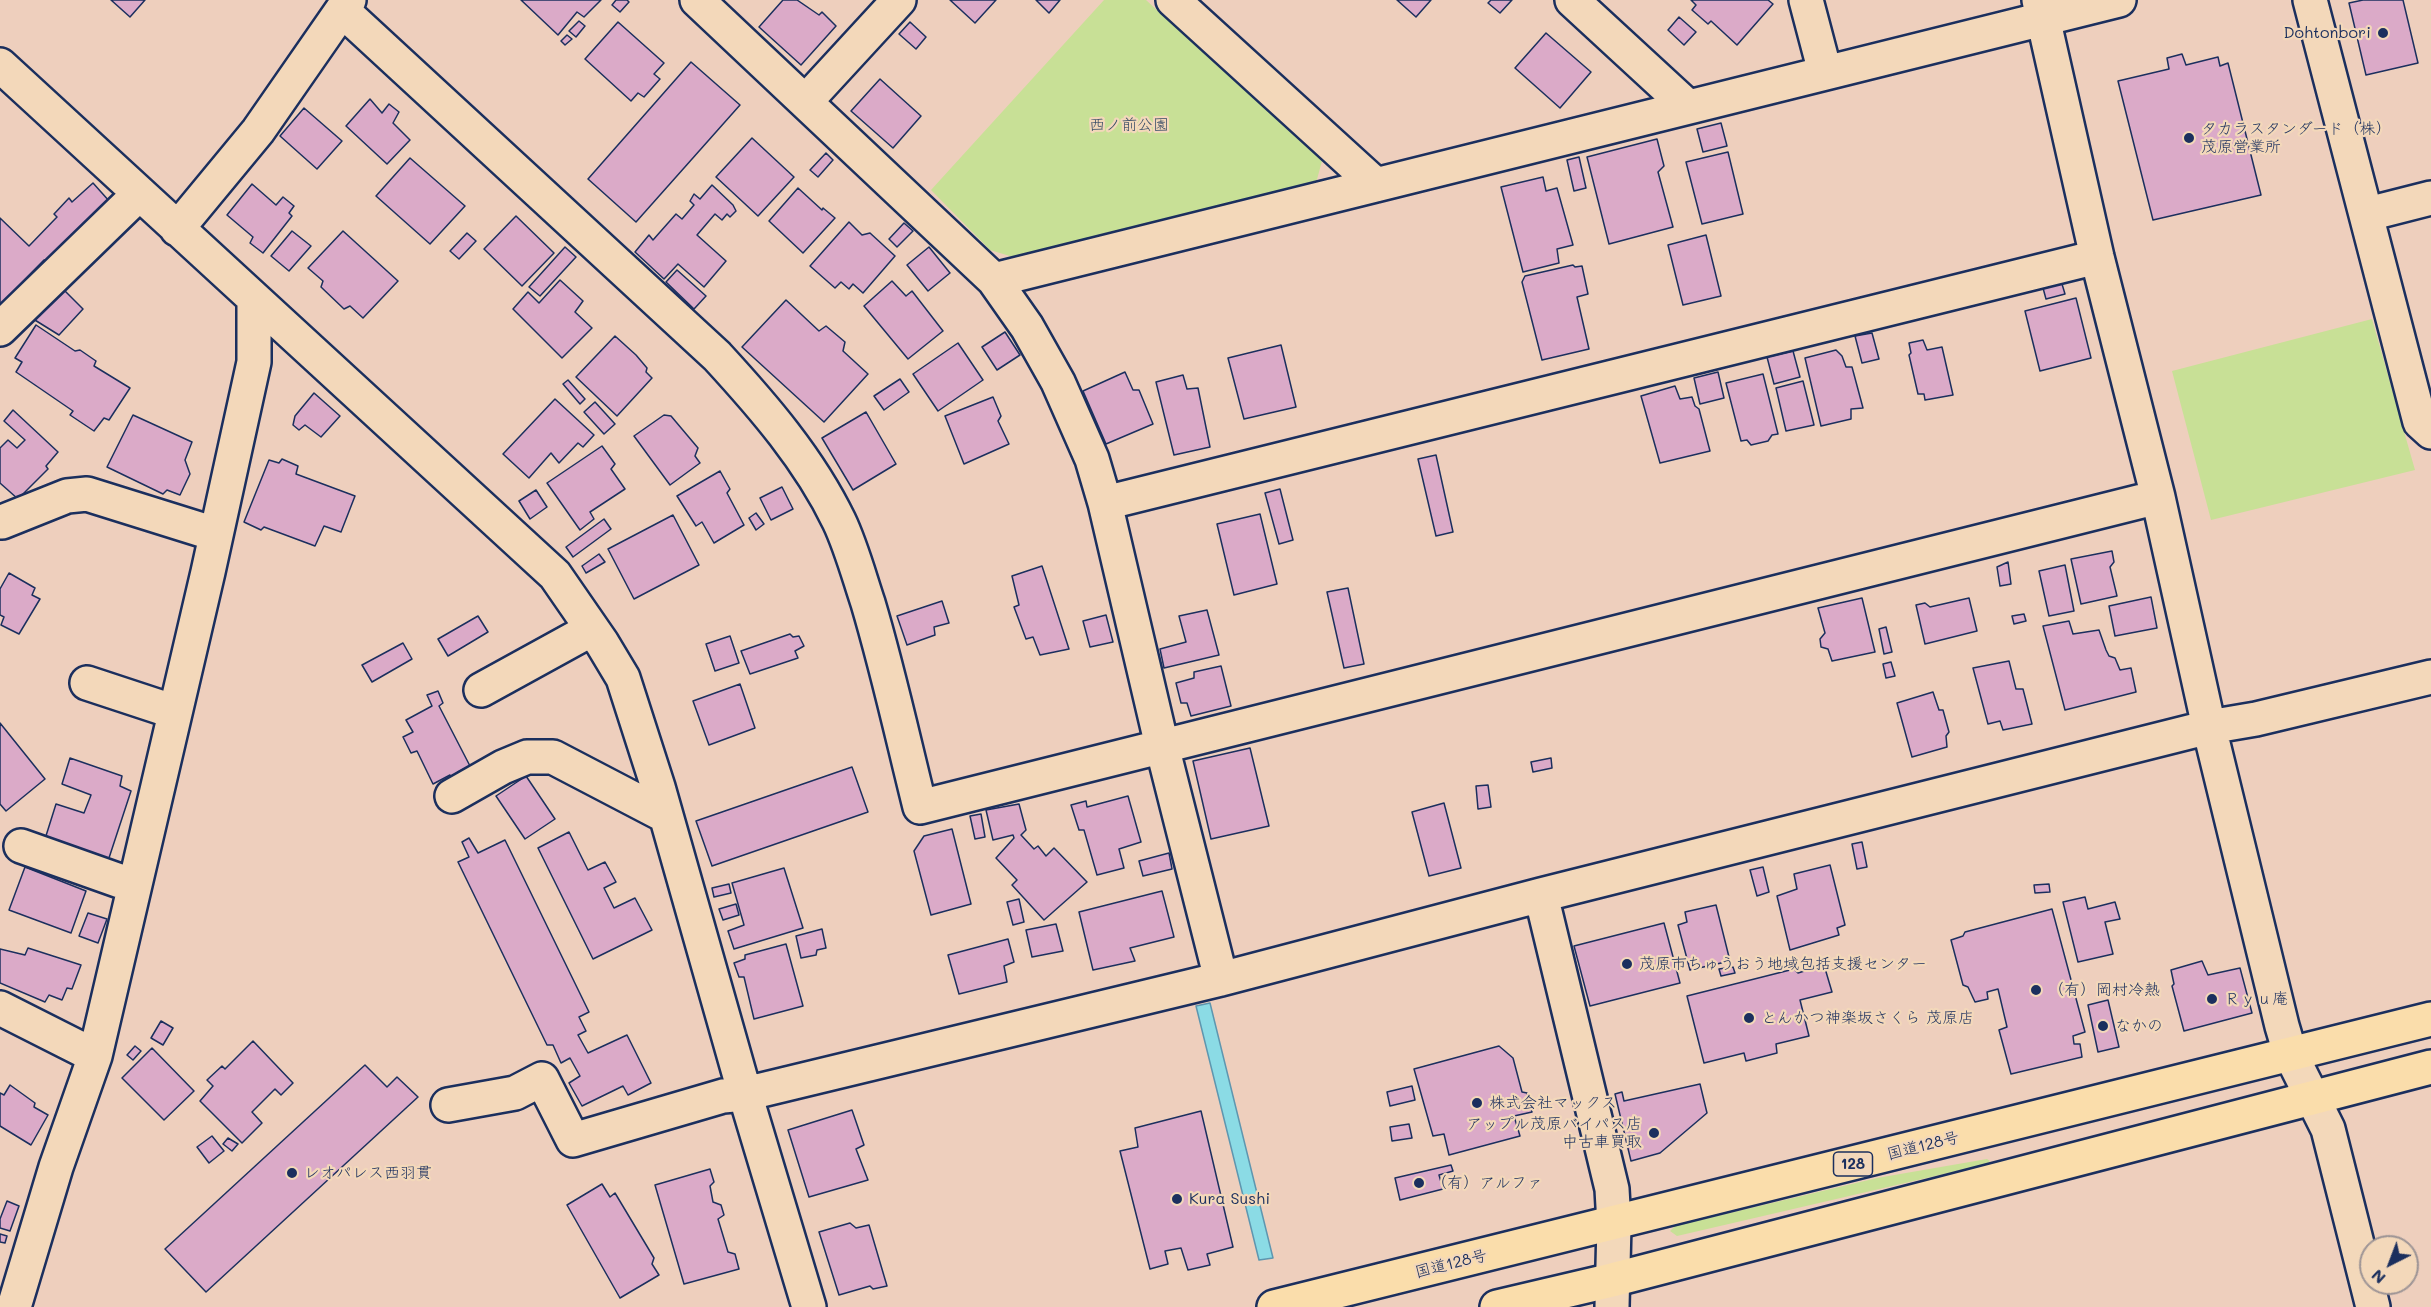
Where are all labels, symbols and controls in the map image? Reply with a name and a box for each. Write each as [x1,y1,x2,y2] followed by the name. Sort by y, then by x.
[2283,23,2371,43] place label: Dohtonbori
[2376,26,2390,40] marker: Dohtonbori
[1089,115,1169,135] park label: 西ノ前公園
[2201,119,2391,157] place label: タカラスタンダード（株） 茂原営業所
[2182,131,2196,145] marker: タカラスタンダード（株） 茂原営業所
[1639,954,1927,974] place label: 茂原市ちゅうおう地域包括支援センター
[1620,957,1634,971] marker: 茂原市ちゅうおう地域包括支援センター
[2048,980,2160,1000] place label: （有）岡村冷熱
[2029,983,2043,997] marker: （有）岡村冷熱
[2224,989,2288,1009] place label: Ｒｙｕ庵
[2205,992,2219,1006] marker: Ｒｙｕ庵
[1761,1008,1974,1028] place label: とんかつ神楽坂さくら 茂原店
[1742,1011,1756,1025] marker: とんかつ神楽坂さくら 茂原店
[2115,1016,2163,1036] place label: なかの
[2096,1019,2110,1033] marker: なかの
[1489,1093,1617,1113] place label: 株式会社マックス
[1470,1096,1484,1110] marker: 株式会社マックス
[1466,1114,1642,1152] place label: アップル茂原バイパス店 中古車買取
[1647,1126,1661,1140] marker: アップル茂原バイパス店 中古車買取
[1885,1128,1961,1164] street label: 国道128号
[1834,1152,1872,1176] road number: 128
[304,1163,432,1183] place label: レオパレス西羽貫
[285,1166,299,1180] marker: レオパレス西羽貫
[1431,1173,1543,1193] place label: （有）アルファ
[1412,1176,1426,1190] marker: （有）アルファ
[1189,1189,1270,1209] place label: Kura Sushi
[1170,1192,1184,1206] marker: Kura Sushi
[2359,1235,2419,1295] north arrow
[1413,1246,1489,1282] street label: 国道128号
[2366,1265,2390,1289] text: N

